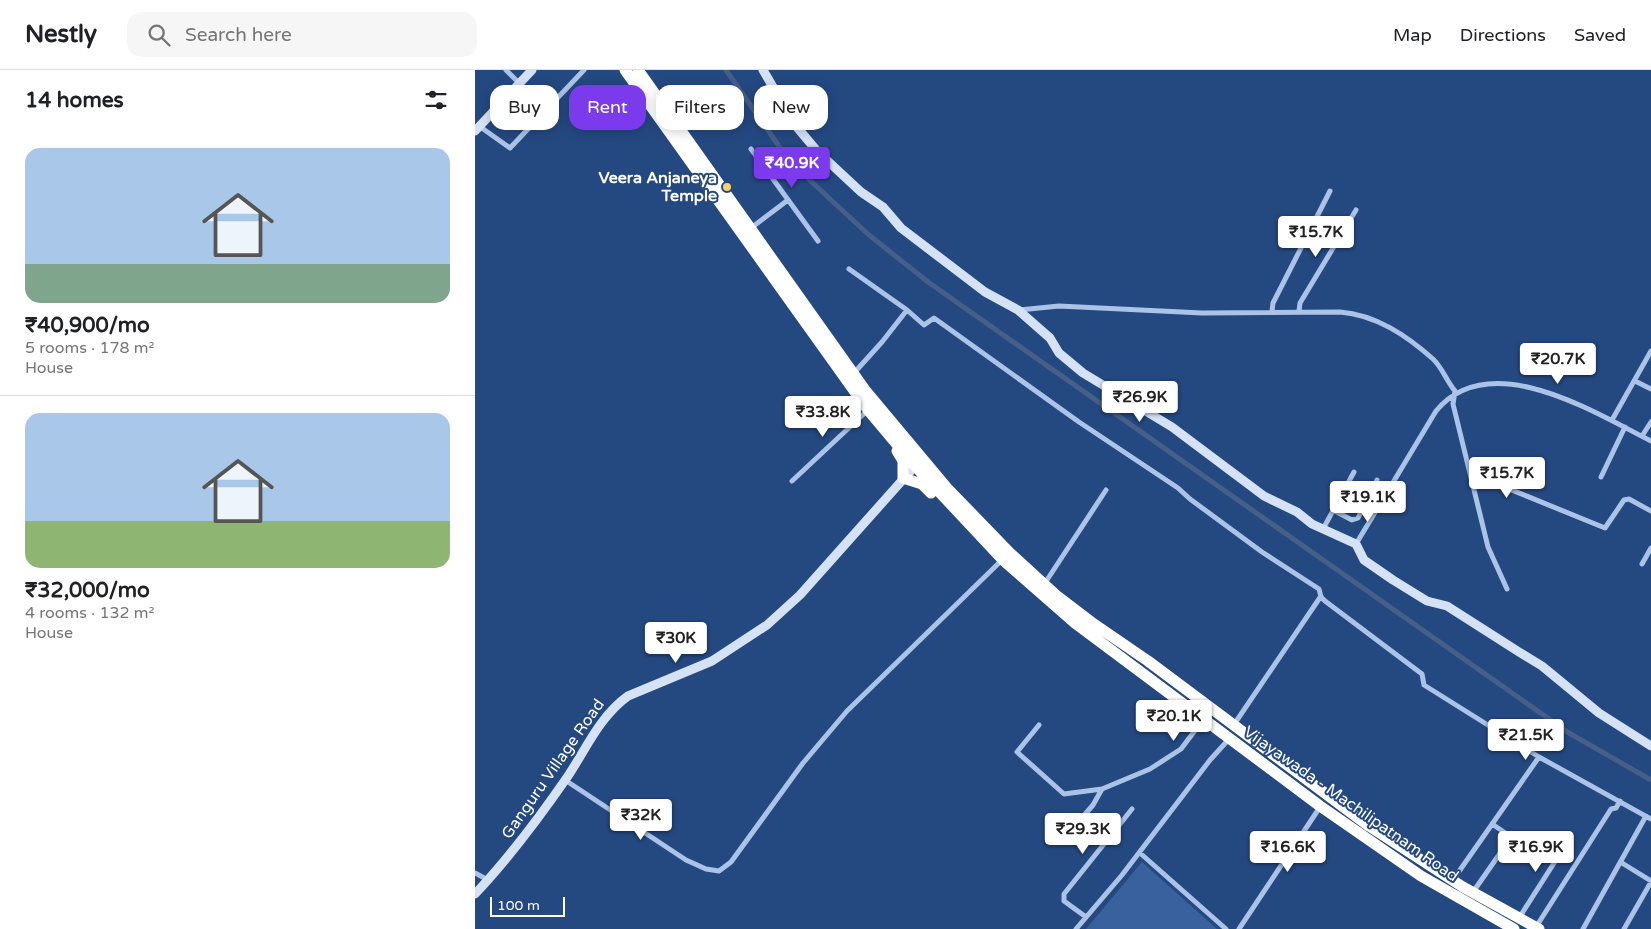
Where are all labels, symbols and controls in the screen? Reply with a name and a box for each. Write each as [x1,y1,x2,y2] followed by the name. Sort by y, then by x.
[127,12,477,57] search box
[25,20,97,49] text: Nestly
[145,21,173,49] icon: search
[185,24,292,46] text: Search here
[1393,24,1432,46] text: Map
[1460,24,1546,46] text: Directions
[1574,24,1626,46] text: Saved
[490,85,559,130] chip: Buy
[569,85,646,130] chip: Rent
[656,85,744,130] chip: Filters
[754,85,828,130] chip: New
[422,86,450,114] icon: filters
[25,88,124,113] text: 14 homes
[751,146,833,189] pin: ₹40.9K
[765,153,819,173] text: ₹40.9K
[599,168,717,206] place label: Veera Anjaneya Temple
[193,180,283,270] icon: home
[721,181,733,193] marker: Veera Anjaneya Temple
[1275,216,1357,258] pin: ₹15.7K
[1289,222,1343,242] text: ₹15.7K
[25,313,150,338] text: ₹40,900/mo
[25,338,154,358] text: 5 rooms · 178 m²
[1517,342,1599,385] pin: ₹20.7K
[1531,349,1585,369] text: ₹20.7K
[25,358,73,378] text: House
[1099,380,1181,423] pin: ₹26.9K
[1113,387,1167,407] text: ₹26.9K
[782,396,864,438] pin: ₹33.8K
[796,402,850,422] text: ₹33.8K
[193,446,283,536] icon: home
[1466,456,1548,499] pin: ₹15.7K
[1480,463,1534,483] text: ₹15.7K
[1327,480,1409,523] pin: ₹19.1K
[1341,487,1395,507] text: ₹19.1K
[25,578,150,603] text: ₹32,000/mo
[25,603,154,623] text: 4 rooms · 132 m²
[646,622,706,664] pin: ₹30K
[25,623,73,643] text: House
[656,628,696,648] text: ₹30K
[497,695,609,843] street label: Ganguru Village Road
[1133,700,1215,742] pin: ₹20.1K
[1147,706,1201,726] text: ₹20.1K
[1485,718,1567,761] pin: ₹21.5K
[1240,722,1462,886] street label: Vijayawada - Machilipatnam Road
[1499,725,1553,745] text: ₹21.5K
[611,798,671,841] pin: ₹32K
[621,805,661,825] text: ₹32K
[1042,812,1124,855] pin: ₹29.3K
[1056,819,1110,839] text: ₹29.3K
[1247,830,1329,873] pin: ₹16.6K
[1495,830,1577,873] pin: ₹16.9K
[1261,837,1315,857] text: ₹16.6K
[1509,837,1563,857] text: ₹16.9K
[490,894,565,917] scale bar
[497,897,540,914] text: 100 m

